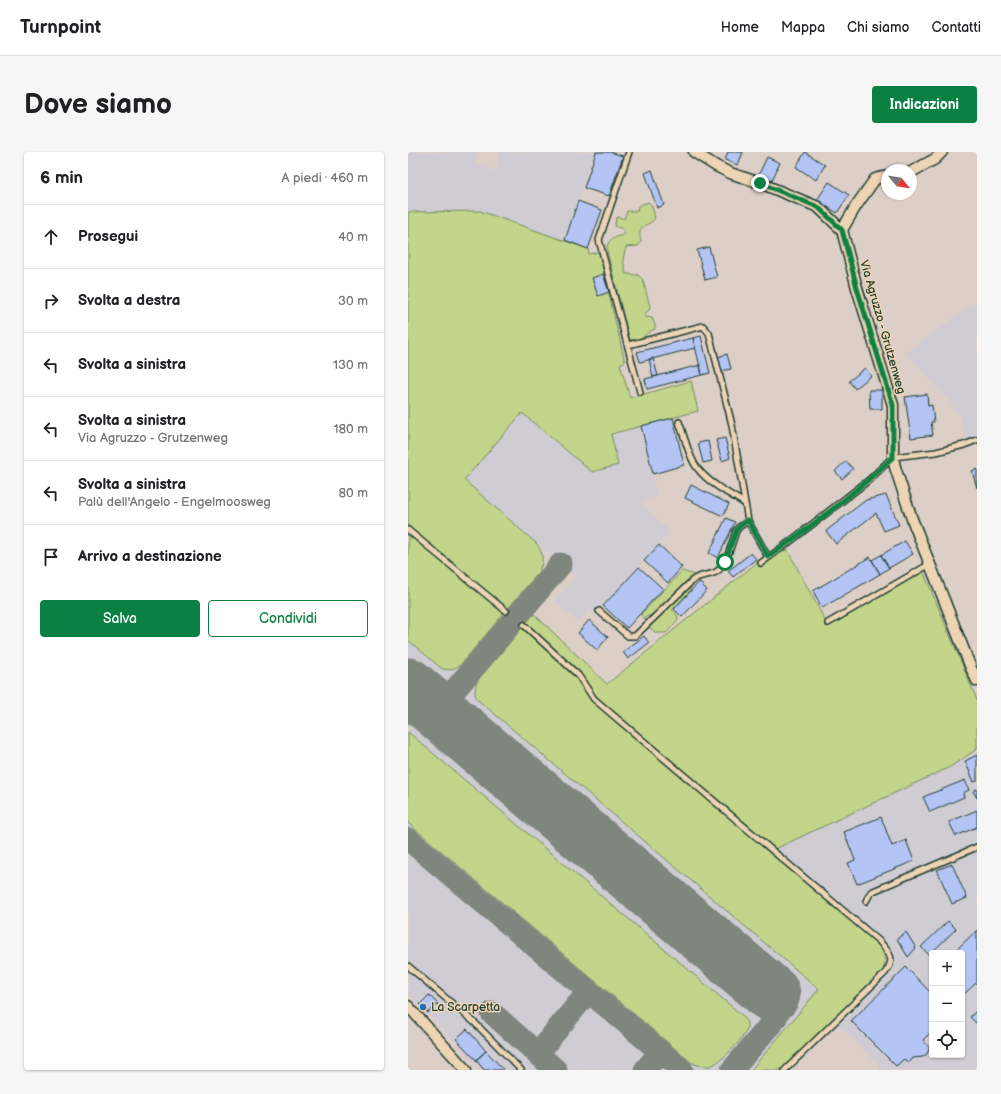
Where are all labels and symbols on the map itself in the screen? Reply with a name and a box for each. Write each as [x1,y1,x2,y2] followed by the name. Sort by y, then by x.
[881,164,917,200] north arrow
[751,174,769,192] route end
[856,259,909,396] street label: Via Agruzzo - Grutzenweg
[716,553,734,571] route start
[431,1000,500,1015] place label: La Scarpetta
[418,1002,428,1012] marker: La Scarpetta

